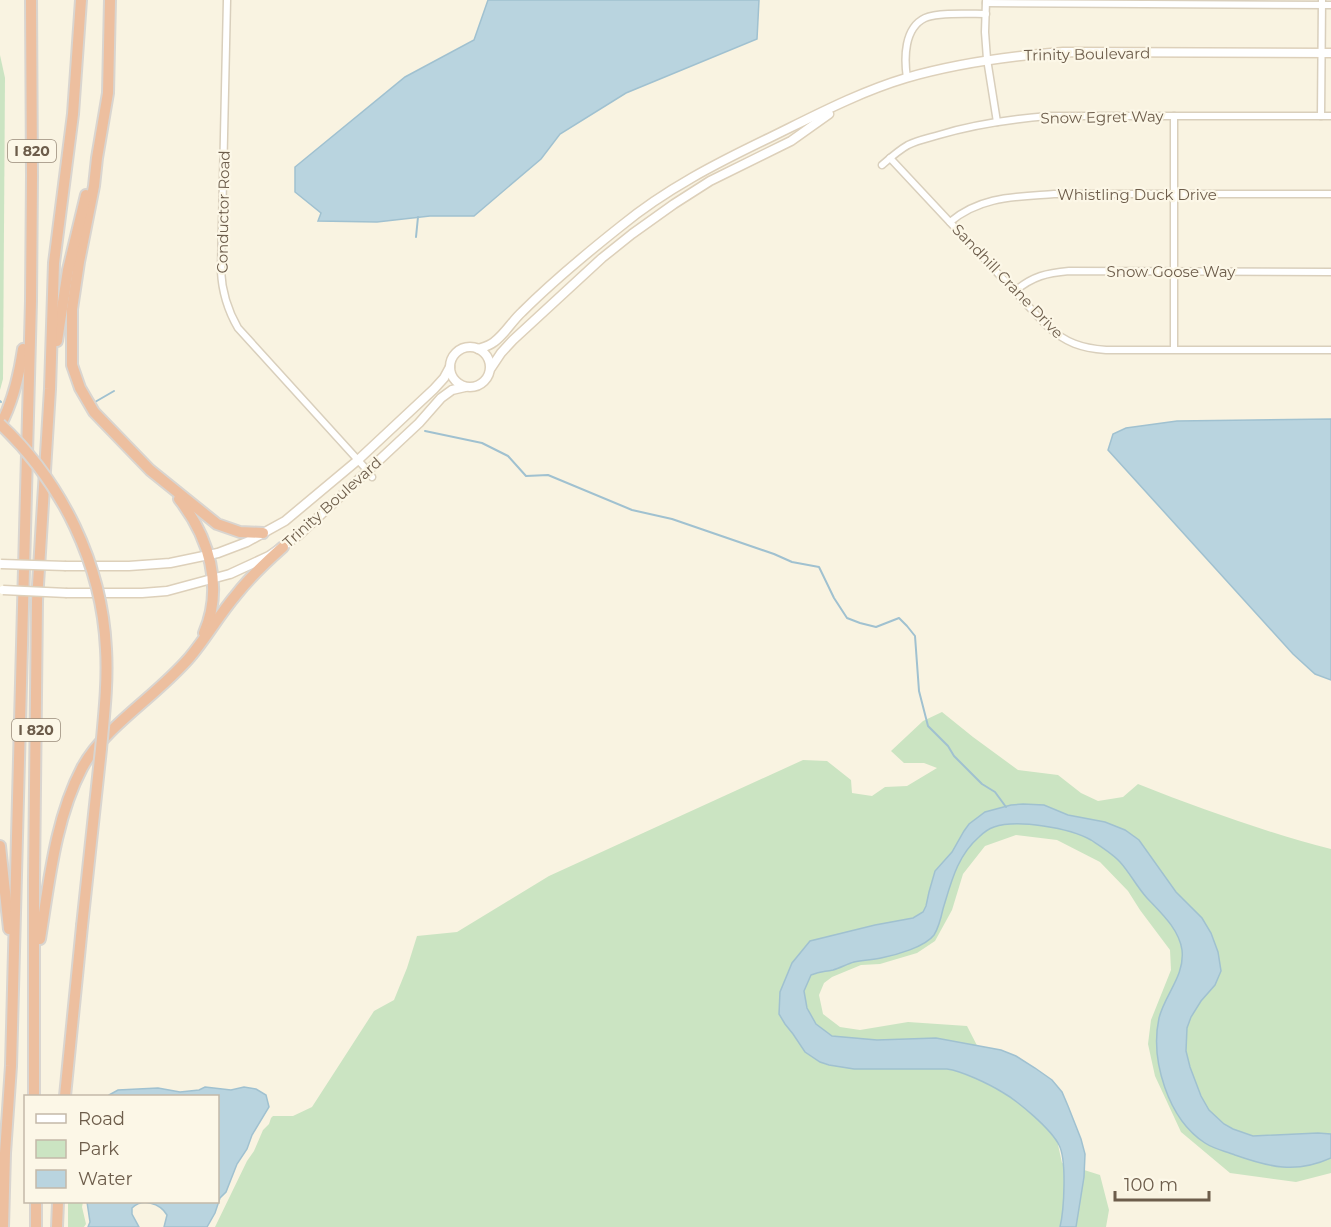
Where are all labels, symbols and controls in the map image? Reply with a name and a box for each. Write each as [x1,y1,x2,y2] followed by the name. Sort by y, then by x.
[1024,43,1150,65] street label: Trinity Boulevard
[1040,106,1165,128] street label: Snow Egret Way
[8,140,56,162] road number: I 820
[212,150,234,274] street label: Conductor Road
[1057,185,1217,204] street label: Whistling Duck Drive
[948,220,1068,342] street label: Sandhill Crane Drive
[1107,262,1236,281] street label: Snow Goose Way
[279,453,385,551] street label: Trinity Boulevard
[12,719,60,741] road number: I 820
[24,1095,219,1203] legend
[78,1108,125,1130] text: Road
[78,1138,119,1160] text: Park
[1115,1164,1210,1202] scale bar
[78,1168,133,1190] text: Water
[1124,1174,1178,1196] text: 100 m

